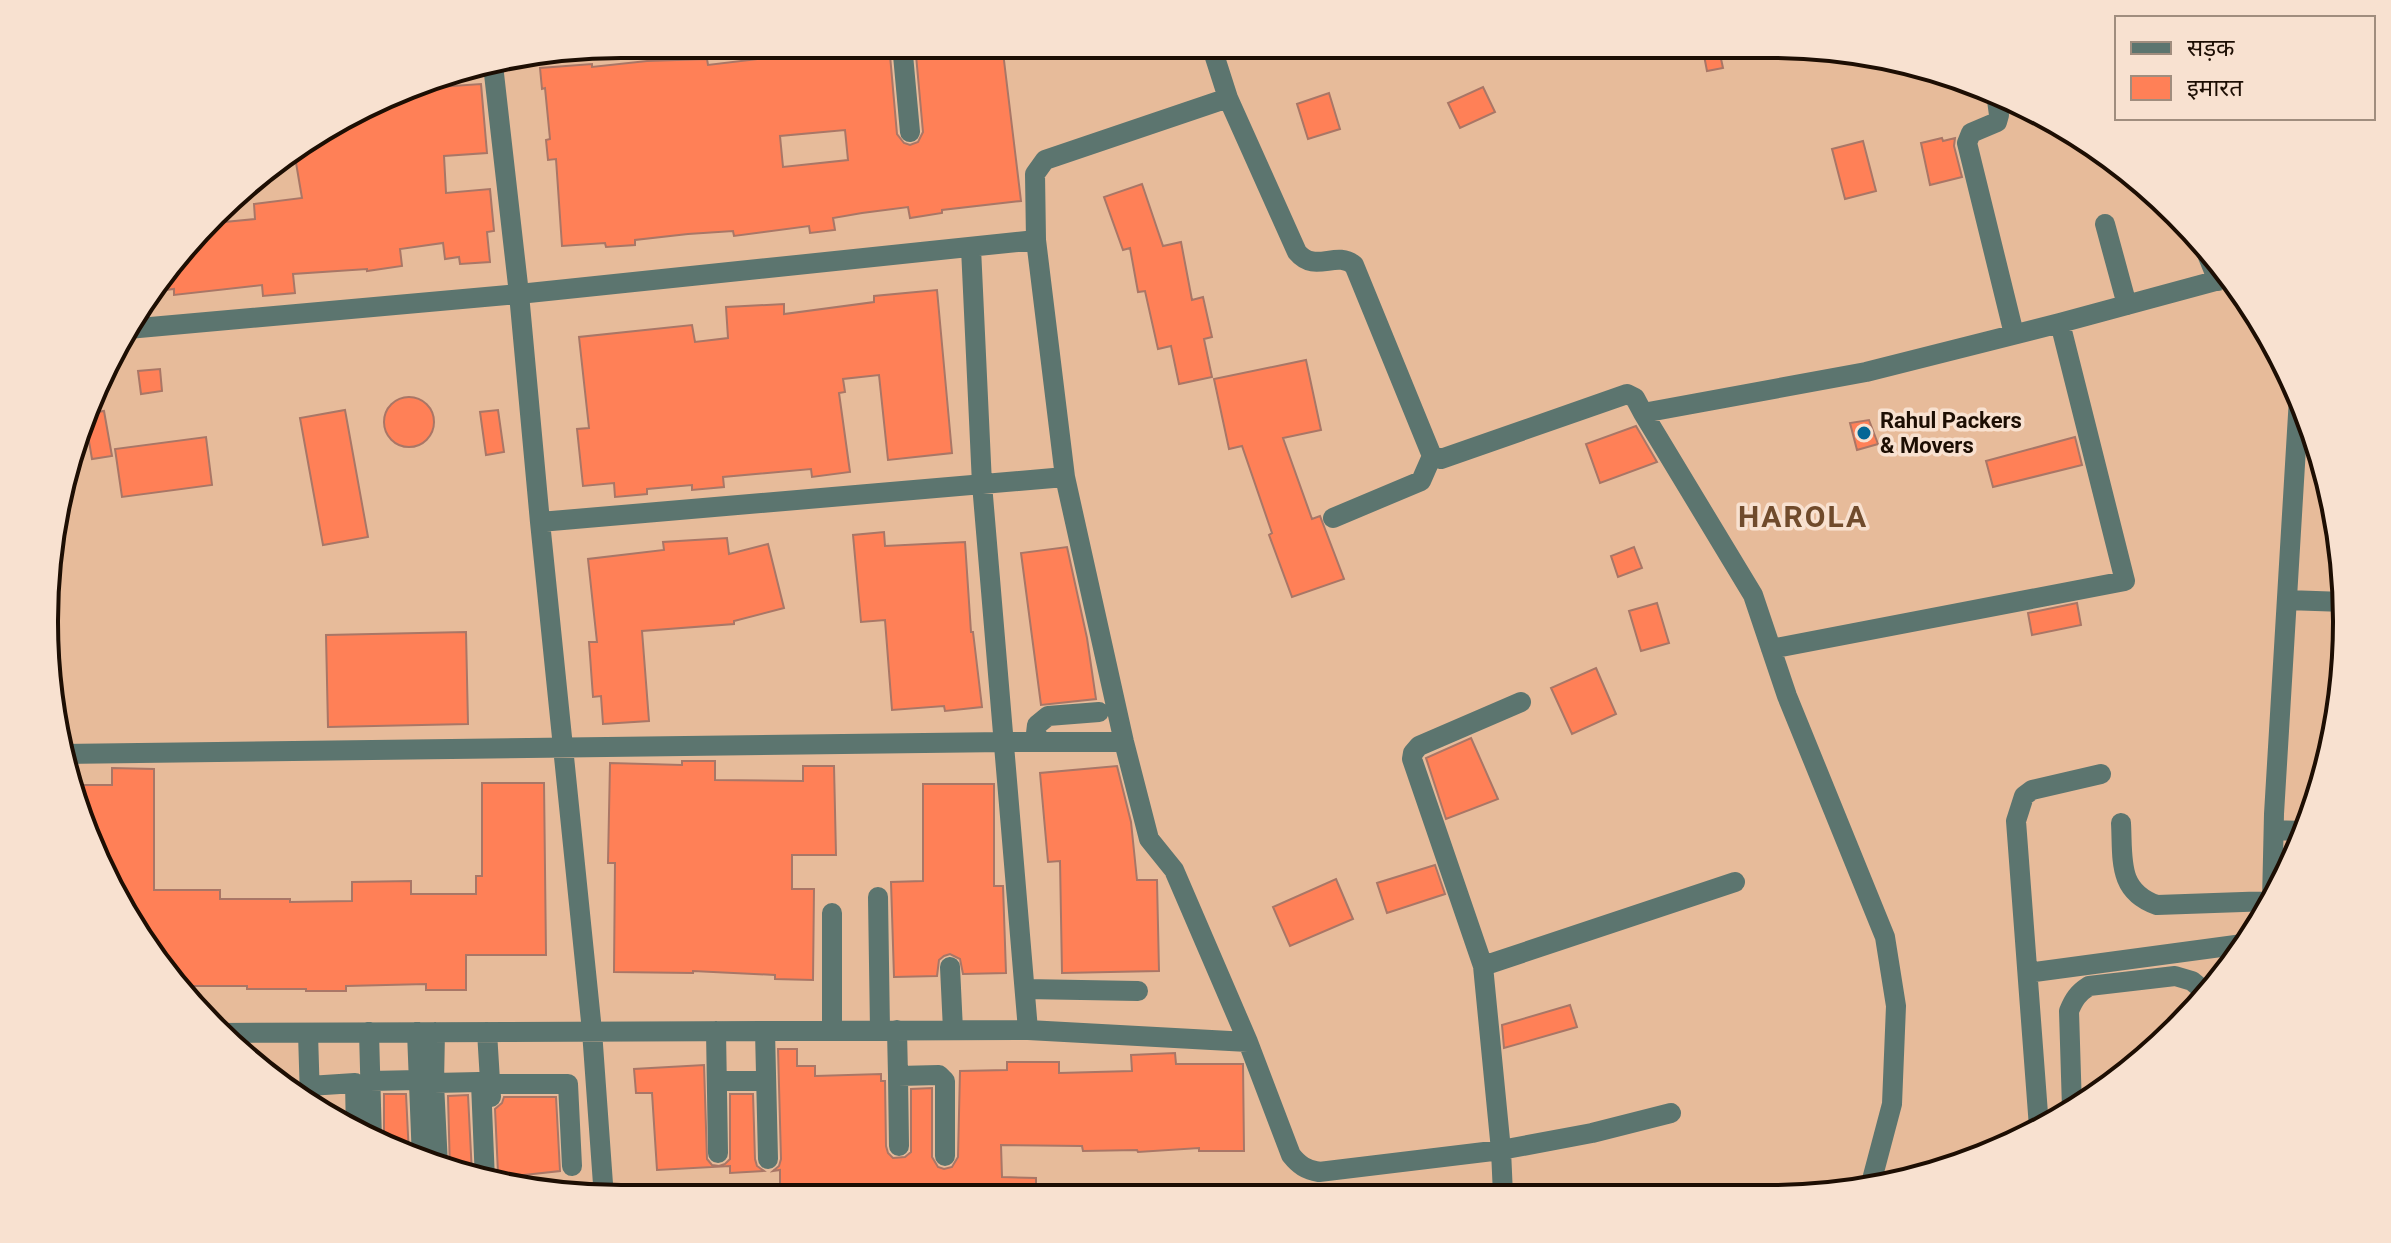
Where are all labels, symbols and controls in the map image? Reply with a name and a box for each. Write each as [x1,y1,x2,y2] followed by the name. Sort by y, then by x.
[2115,16,2375,120] legend
[2187,34,2235,62] text: सड़क
[2187,74,2244,102] text: इमारत
[1880,408,2022,458] place label: Rahul Packers & Movers
[1855,424,1873,442] marker: Rahul Packers & Movers
[1738,499,1868,534] district label: HAROLA

